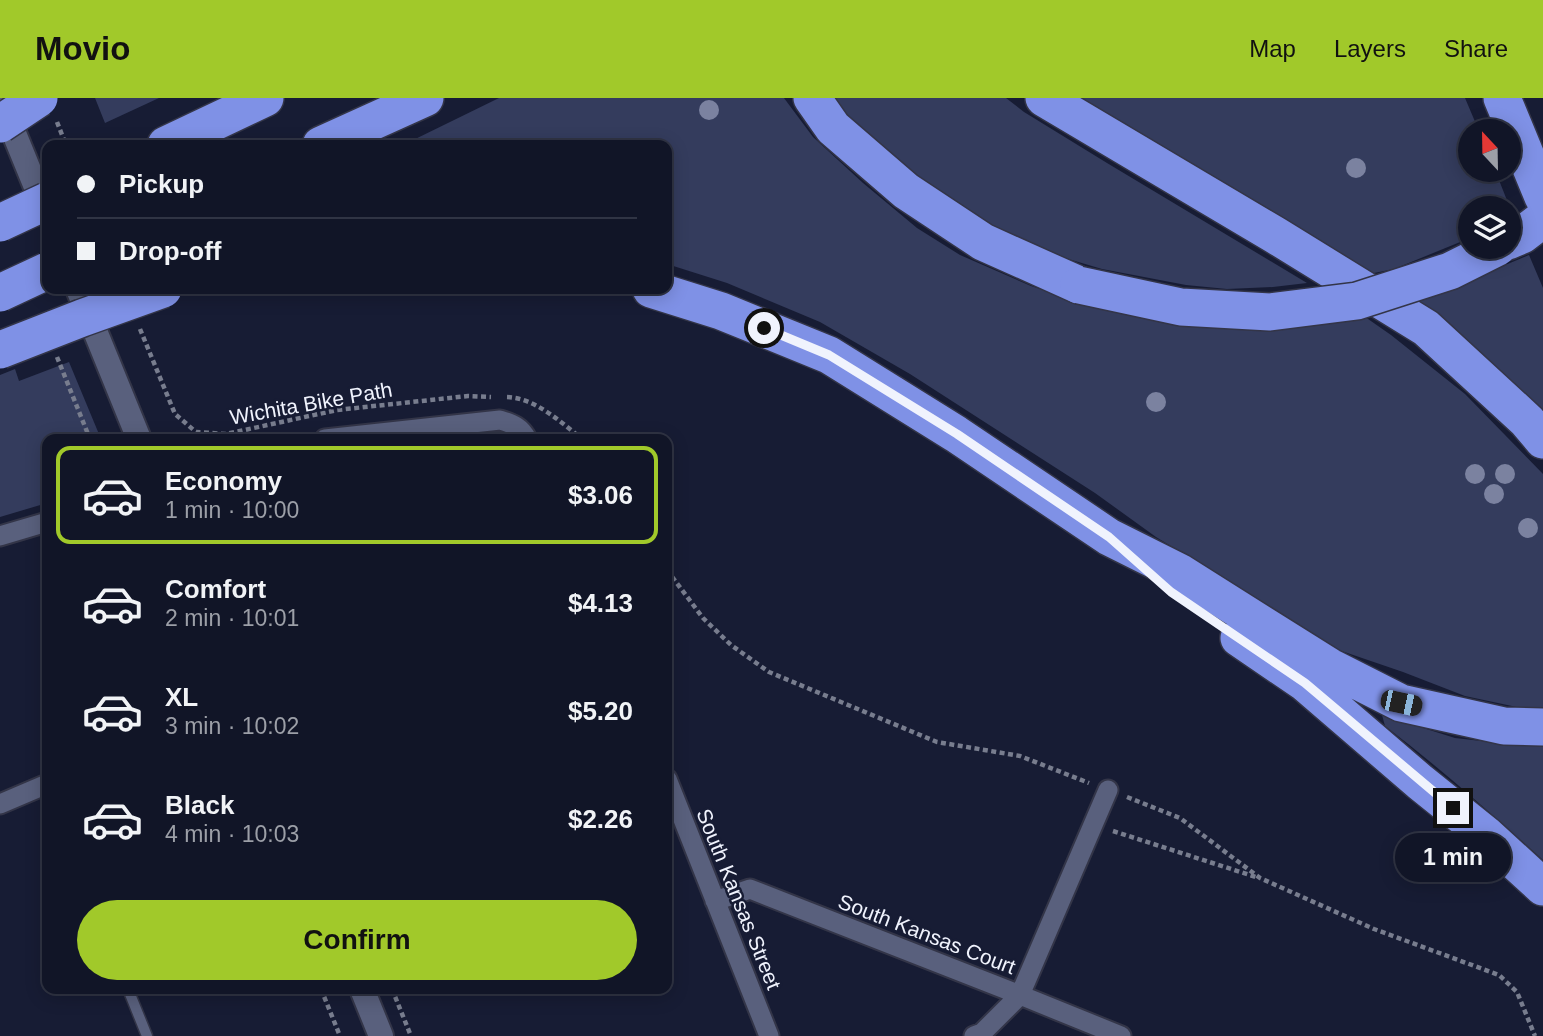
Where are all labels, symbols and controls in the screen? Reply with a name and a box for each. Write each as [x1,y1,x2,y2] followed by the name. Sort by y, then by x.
[35,30,130,67] text: Movio
[1249,35,1296,62] text: Map
[1334,35,1406,62] text: Layers
[1444,35,1508,62] text: Share
[1458,119,1521,182] north arrow
[1458,119,1521,259] map controls
[119,169,204,199] text: Pickup
[1458,196,1521,259] button: layers
[119,236,222,266] text: Drop-off
[748,312,780,344] route start
[228,377,394,429] street label: Wichita Bike Path
[81,464,144,527] icon: car
[165,466,282,496] text: Economy
[568,480,633,510] text: $3.06
[165,497,299,523] text: 1 min · 10:00
[81,572,144,635] icon: car
[165,574,266,604] text: Comfort
[568,588,633,618] text: $4.13
[165,605,299,631] text: 2 min · 10:01
[81,680,144,743] icon: car
[165,682,198,712] text: XL
[1379,688,1424,718] car
[568,696,633,726] text: $5.20
[165,713,299,739] text: 3 min · 10:02
[81,788,144,851] icon: car
[165,790,234,820] text: Black
[1437,792,1469,824] route end
[568,804,633,834] text: $2.26
[692,805,786,993] street label: South Kansas Street
[165,821,299,847] text: 4 min · 10:03
[1395,832,1511,882] callout: 1 min
[1423,844,1483,870] text: 1 min
[835,890,1019,978] street label: South Kansas Court
[77,900,637,980] button: Confirm

